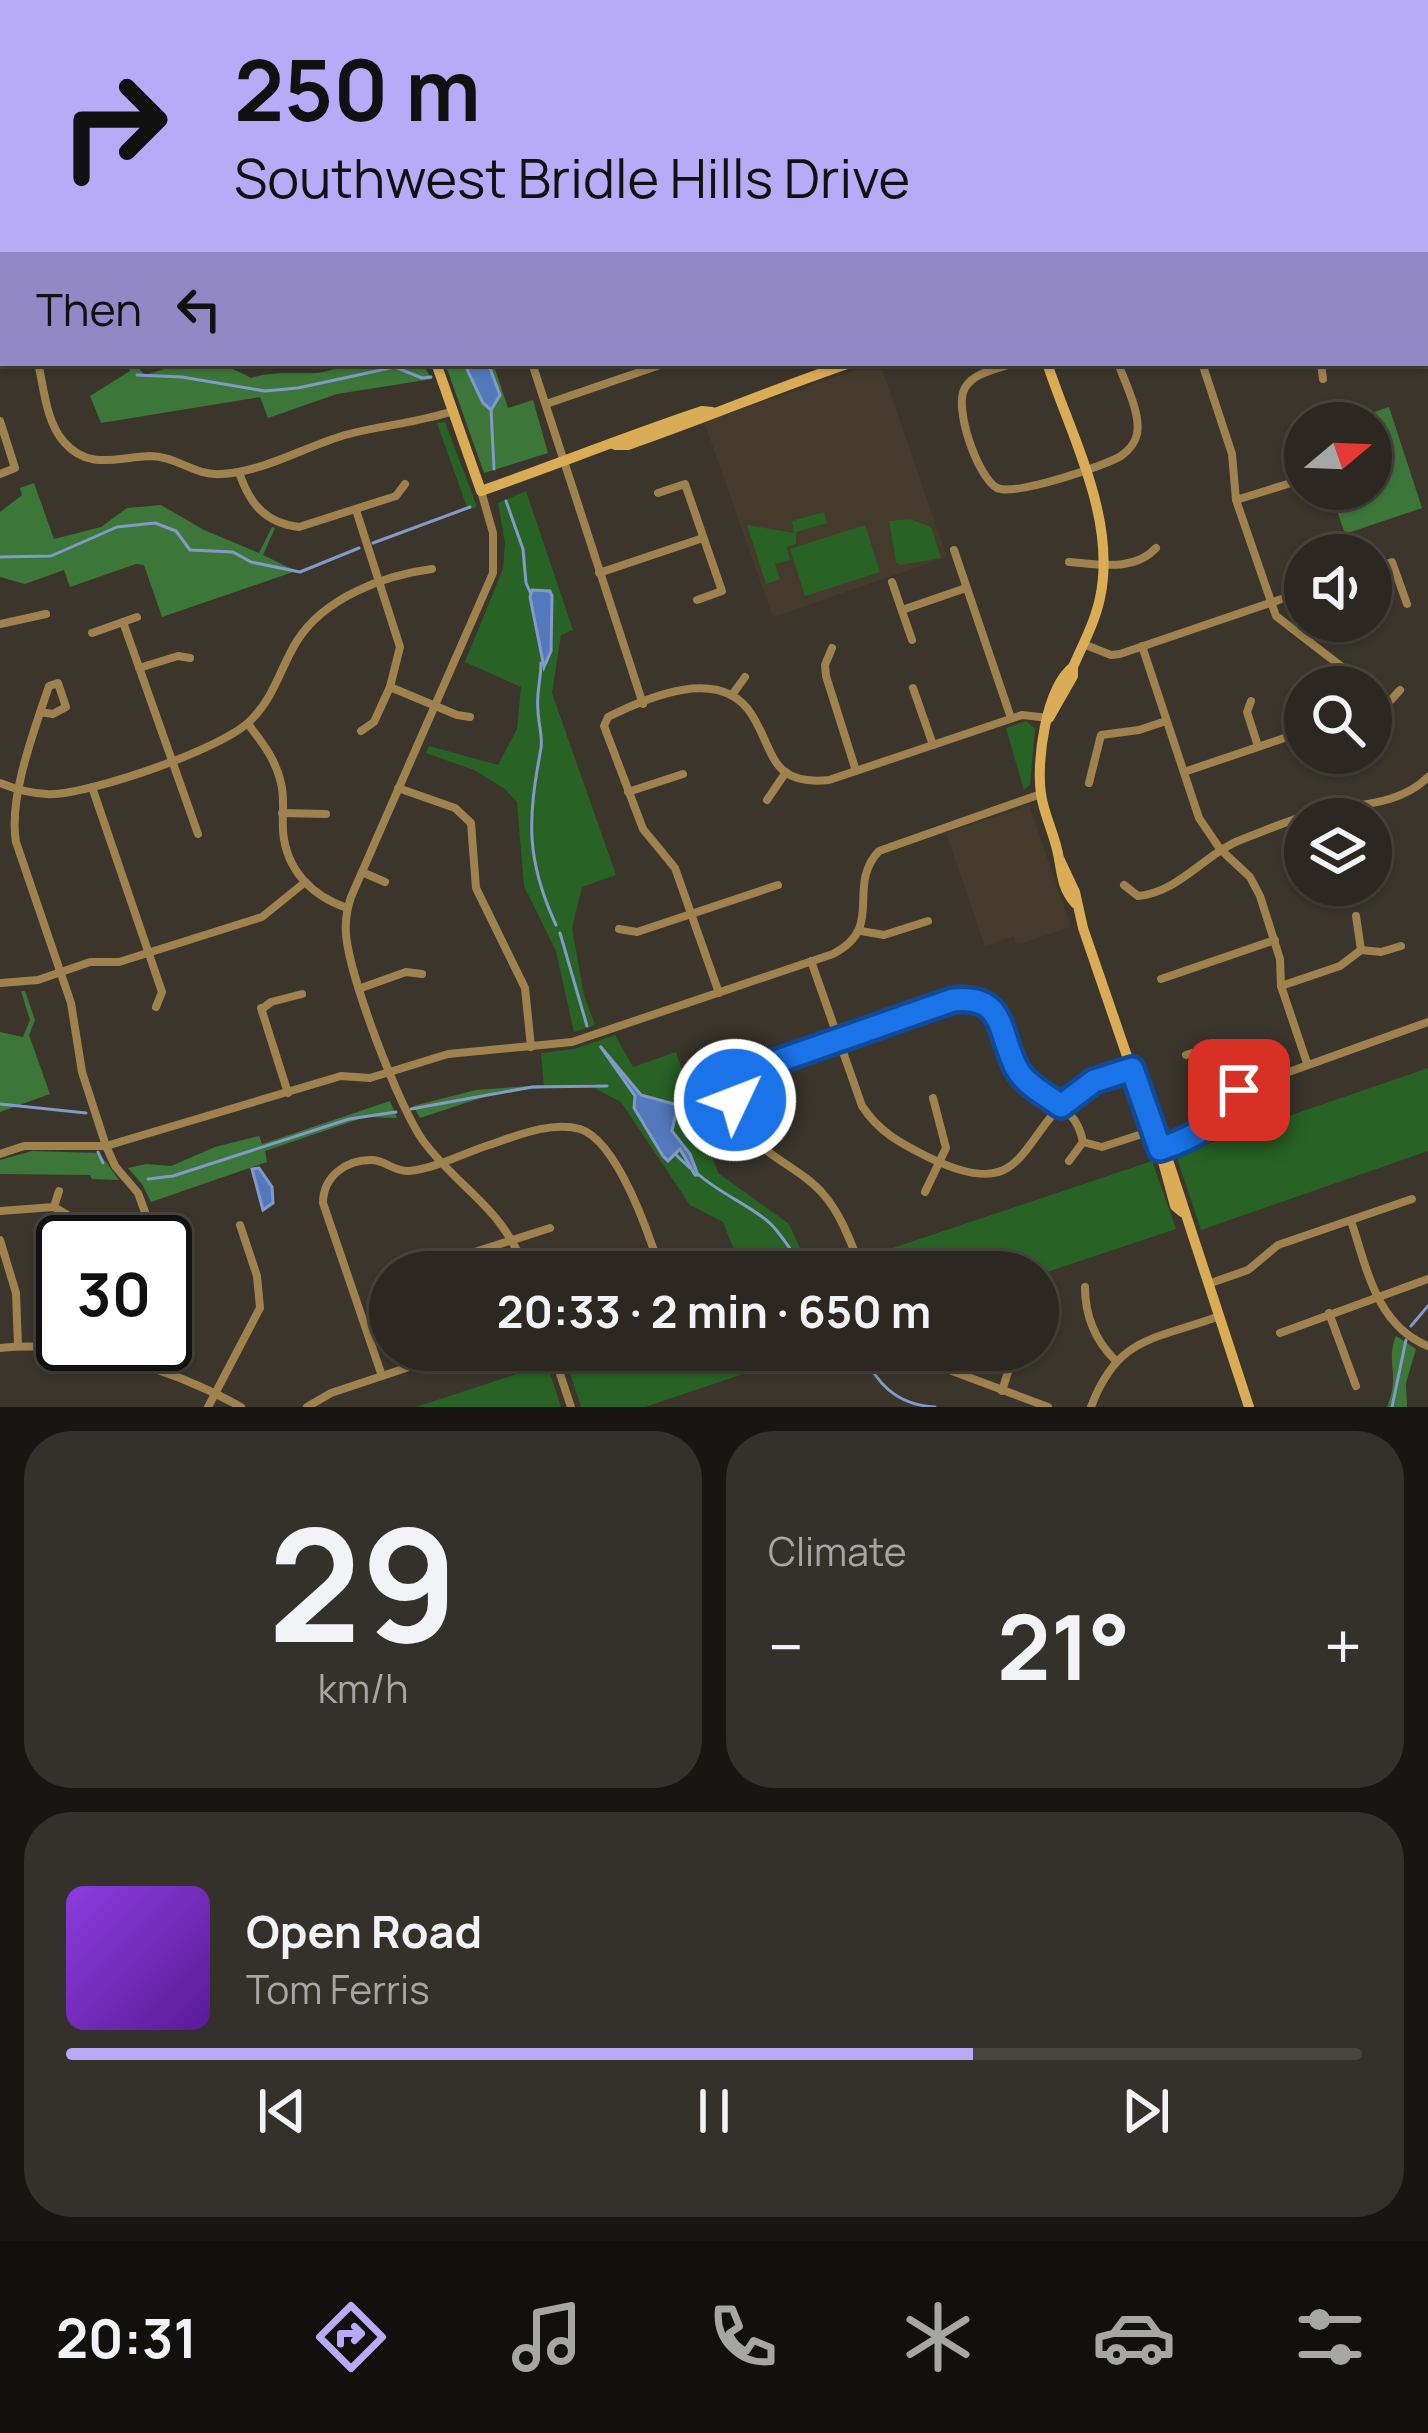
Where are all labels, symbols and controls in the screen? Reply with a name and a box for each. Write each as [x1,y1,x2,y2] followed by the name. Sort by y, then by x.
[234,31,481,146] text: 250 m
[36,48,192,204] icon: right
[234,140,910,214] text: Southwest Bridle Hills Drive
[166,276,232,342] icon: left
[36,278,142,340] text: Then
[1284,402,1392,510] north arrow
[1284,402,1392,906] map controls
[1284,534,1392,642] button: sound
[1284,666,1392,774] button: search
[1284,798,1392,906] button: layers
[672,1037,798,1163] position arrow
[1188,1039,1290,1141] pin
[1206,1057,1272,1123] icon: arrive
[36,1215,192,1371] speed limit sign: 30
[497,1280,931,1342] text: 20:33 · 2 min · 650 m
[268,1476,458,1689] text: 29
[768,1524,907,1578] text: Climate
[997,1584,1131,1707] text: 21°
[768,1601,804,1691] text: −
[1324,1601,1362,1691] text: +
[318,1661,408,1715] text: km/h
[246,1900,482,1962] text: Open Road
[246,1962,430,2016] text: Tom Ferris
[249,2078,315,2144] icon: previous
[681,2078,747,2144] icon: pause
[1113,2078,1179,2144] icon: next
[309,2295,393,2379] icon: directions
[505,2295,589,2379] icon: music
[701,2295,785,2379] icon: phone
[896,2295,980,2379] icon: climate
[1092,2295,1176,2379] icon: car
[1288,2295,1372,2379] icon: filters
[56,2300,197,2374] text: 20:31

